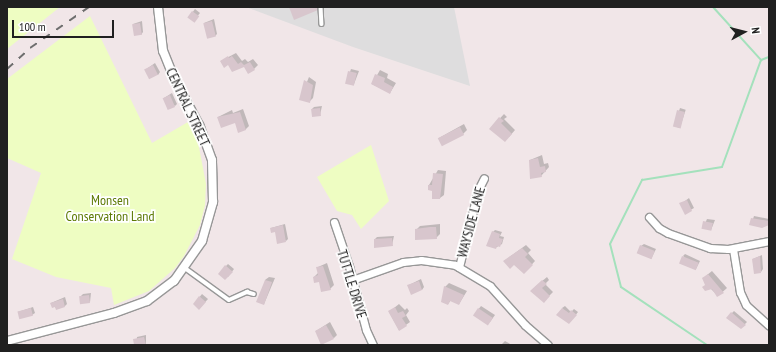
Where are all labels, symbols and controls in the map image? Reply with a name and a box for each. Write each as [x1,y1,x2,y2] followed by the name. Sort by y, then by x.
[14,12,116,38] scale bar
[724,12,764,52] north arrow
[19,19,46,34] text: 100 m
[749,27,763,34] text: N
[162,65,214,149] street label: CENTRAL STREET
[453,185,489,259] street label: WAYSIDE LANE
[65,192,155,224] park label: Monsen Conservation Land
[334,248,370,320] street label: TUTTLE DRIVE

